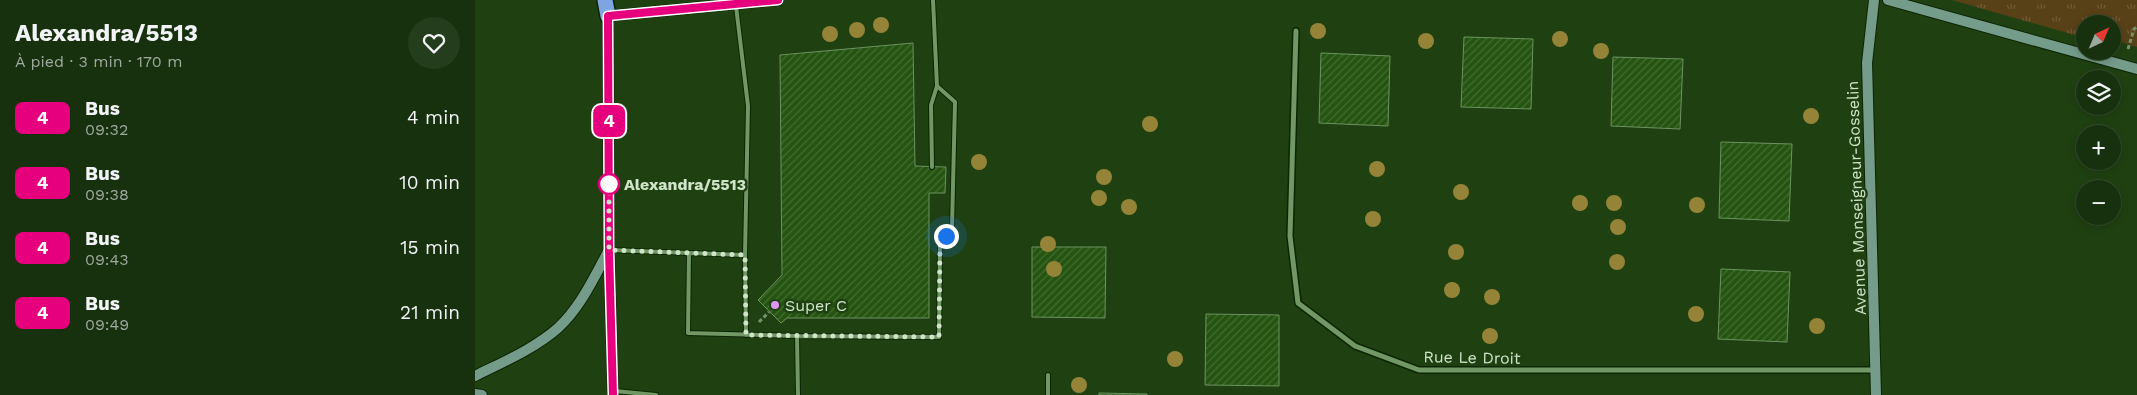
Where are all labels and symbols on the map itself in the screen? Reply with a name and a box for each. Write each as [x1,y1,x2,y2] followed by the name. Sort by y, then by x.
[2076,15,2121,60] north arrow
[1843,81,1870,315] street label: Avenue Monseigneur-Gosselin
[593,105,625,137] line badge: 4
[598,173,620,195] marker: Alexandra/5513
[624,175,746,194] place label: Alexandra/5513
[934,224,959,249] your location
[785,296,847,315] place label: Super C
[769,299,781,311] marker: Super C
[1423,347,1521,368] street label: Rue Le Droit

